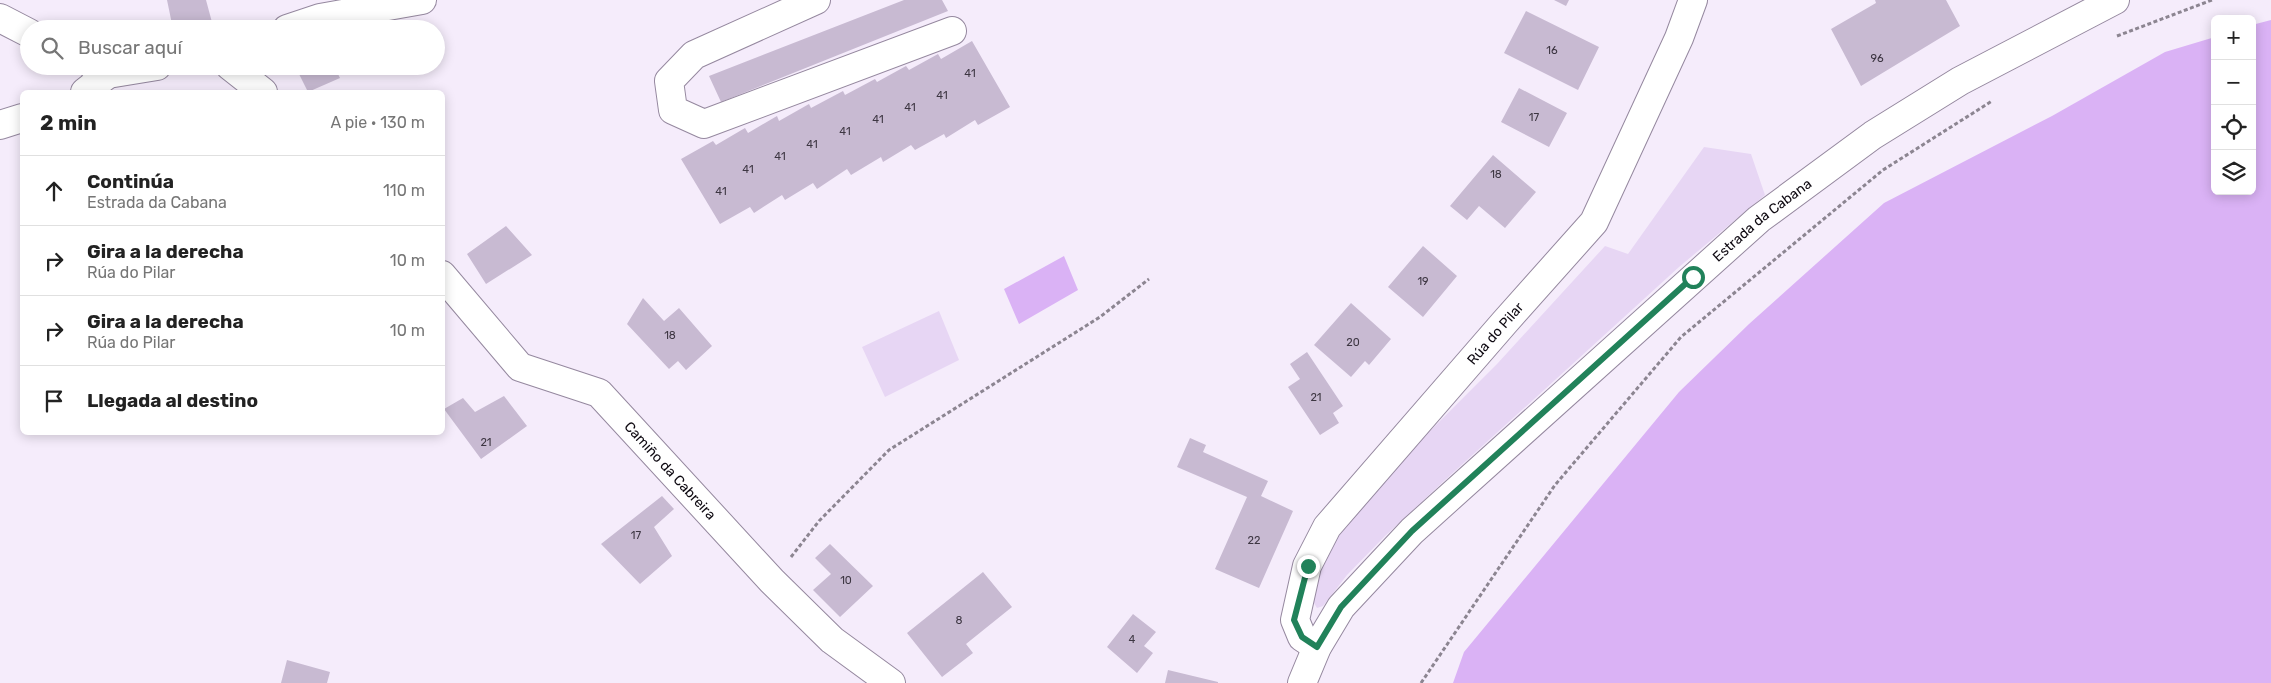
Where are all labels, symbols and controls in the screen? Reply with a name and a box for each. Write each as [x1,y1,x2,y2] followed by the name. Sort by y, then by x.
[2211,15,2256,195] map controls
[2211,15,2256,60] button: +
[20,20,445,75] search box
[38,34,66,62] icon: search
[78,36,182,59] text: Buscar aquí
[1546,44,1558,57] house number: 16
[1870,52,1884,65] house number: 96
[2211,60,2256,105] button: −
[964,67,976,80] house number: 41
[936,89,948,102] house number: 41
[904,101,916,114] house number: 41
[2211,105,2256,150] button: locate
[40,110,97,135] text: 2 min
[1529,111,1540,124] house number: 17
[331,113,425,132] text: A pie · 130 m
[872,113,884,126] house number: 41
[839,125,851,138] house number: 41
[806,138,818,151] house number: 41
[774,150,786,163] house number: 41
[2211,150,2256,195] button: layers
[742,163,754,176] house number: 41
[1490,168,1502,181] house number: 18
[87,170,174,193] text: Continúa
[1709,175,1815,265] street label: Estrada da Cabana
[40,177,68,205] icon: ahead
[383,181,425,200] text: 110 m
[715,185,727,198] house number: 41
[87,193,227,212] text: Estrada da Cabana
[87,240,244,263] text: Gira a la derecha
[40,247,68,275] icon: right
[390,251,425,270] text: 10 m
[87,263,175,282] text: Rúa do Pilar
[1682,266,1705,289] route start
[1417,275,1429,288] house number: 19
[1464,298,1528,368] street label: Rúa do Pilar
[87,310,244,333] text: Gira a la derecha
[40,317,68,345] icon: right
[390,321,425,340] text: 10 m
[664,329,676,342] house number: 18
[87,333,175,352] text: Rúa do Pilar
[1346,336,1360,349] house number: 20
[40,387,68,415] icon: arrive
[87,389,258,412] text: Llegada al destino
[1310,391,1322,404] house number: 21
[621,418,719,523] street label: Camiño da Cabreira
[480,436,492,449] house number: 21
[631,529,642,542] house number: 17
[1248,534,1260,547] house number: 22
[1297,555,1320,578] route end
[840,574,852,587] house number: 10
[956,614,963,627] house number: 8
[1129,633,1136,646] house number: 4

